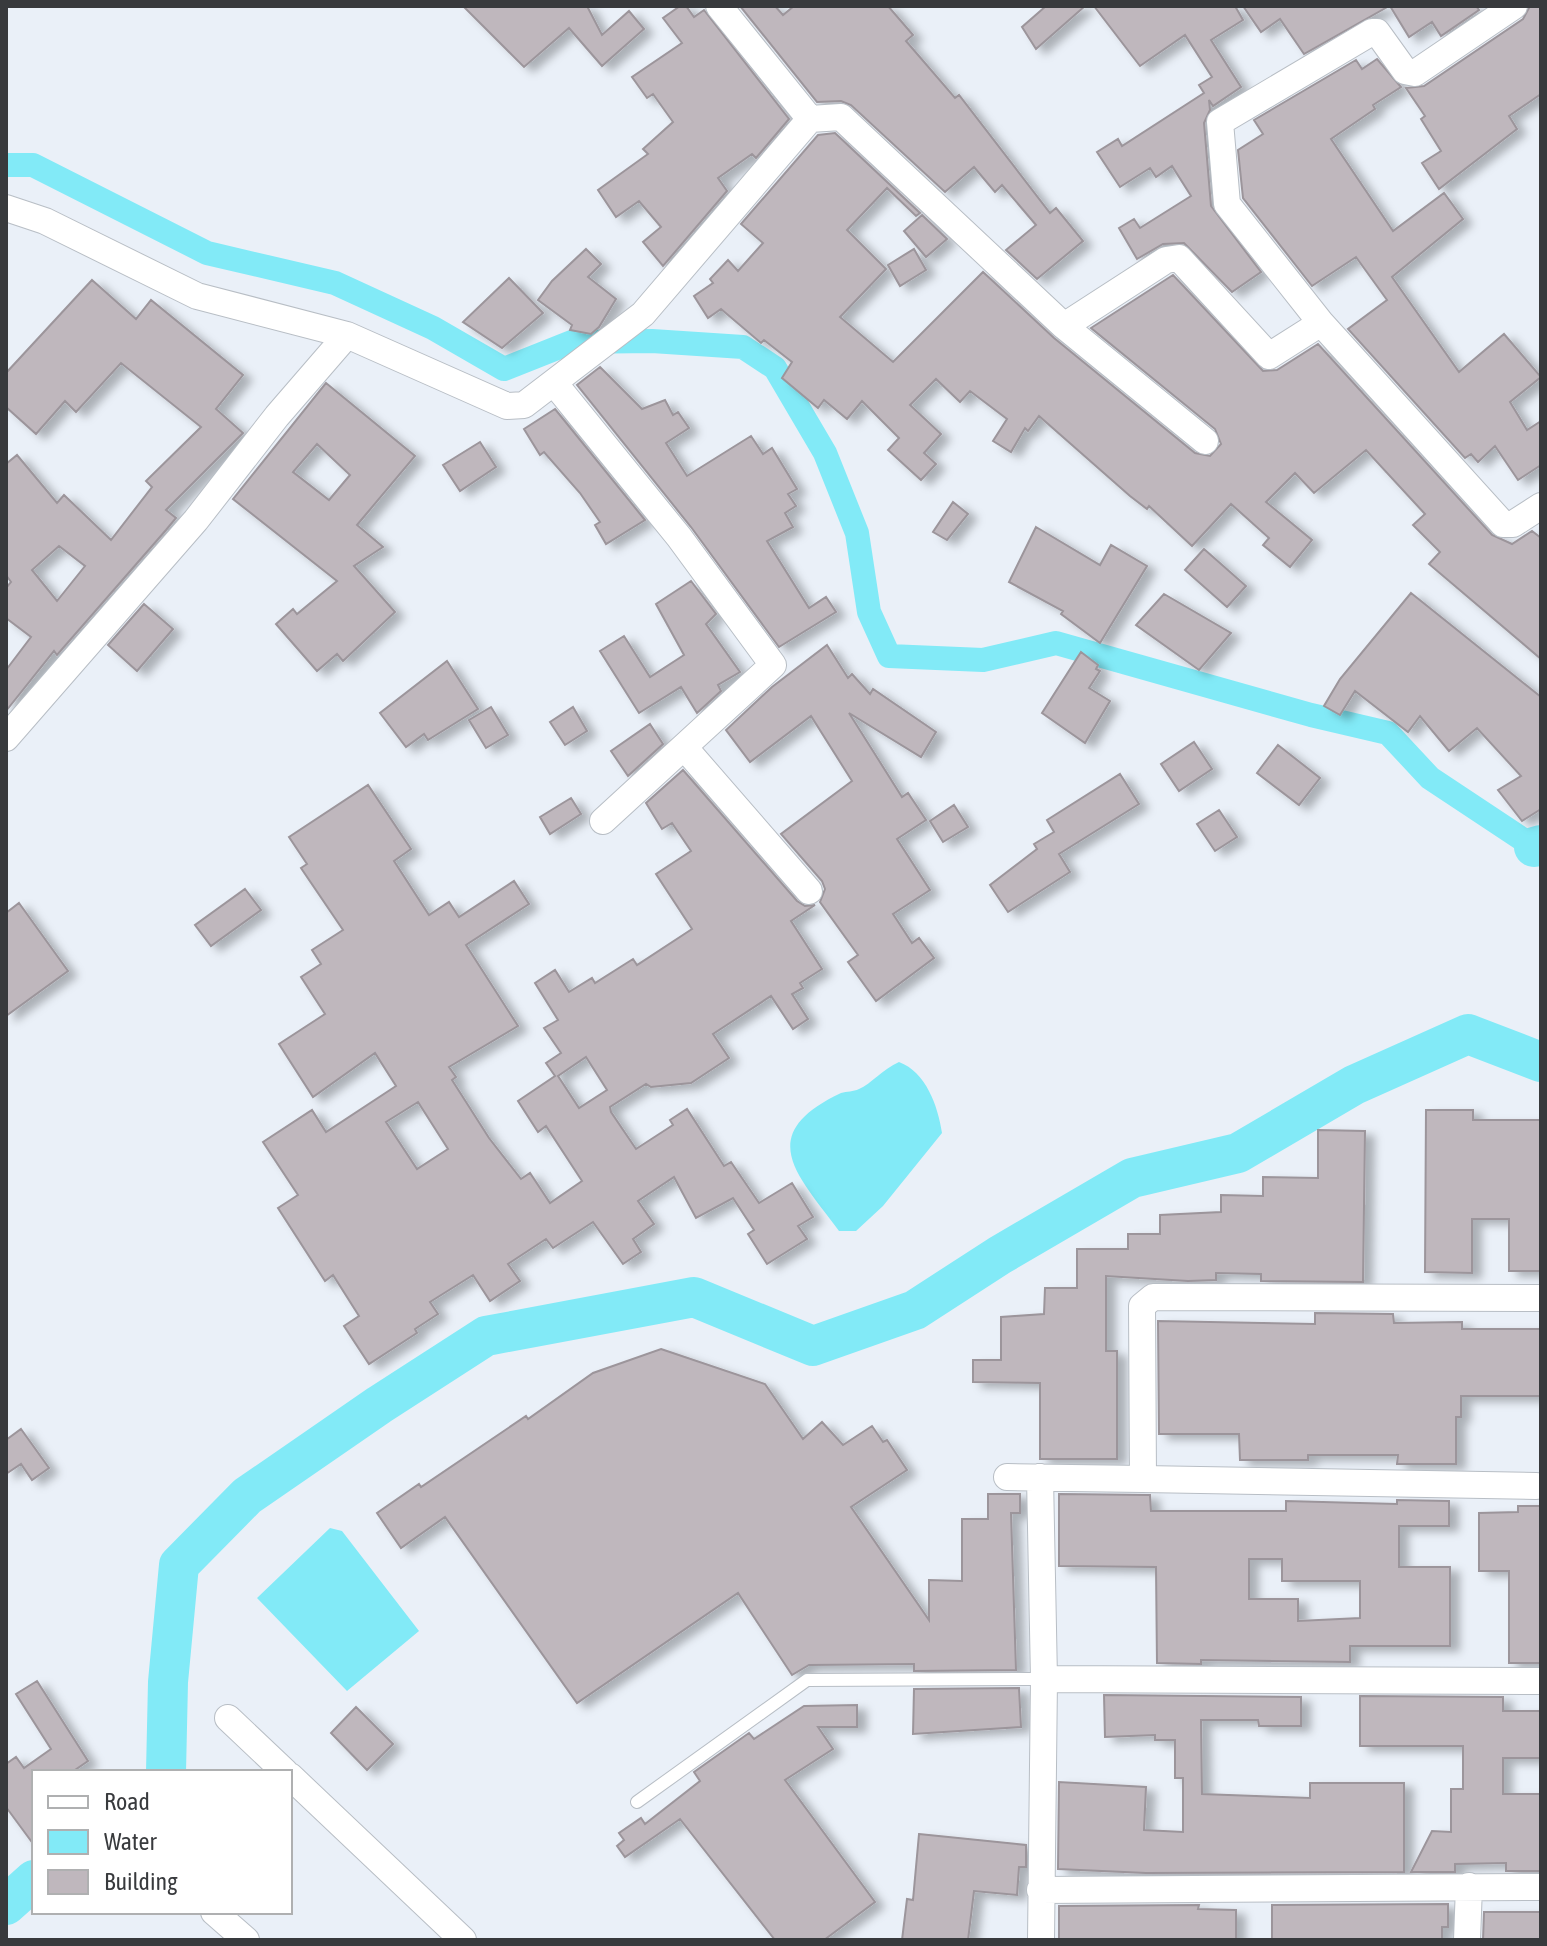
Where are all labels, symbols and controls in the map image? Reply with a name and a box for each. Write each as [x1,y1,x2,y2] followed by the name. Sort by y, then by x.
[32,1770,292,1914] legend
[104,1788,150,1815] text: Road
[104,1828,157,1855] text: Water
[104,1868,178,1895] text: Building

